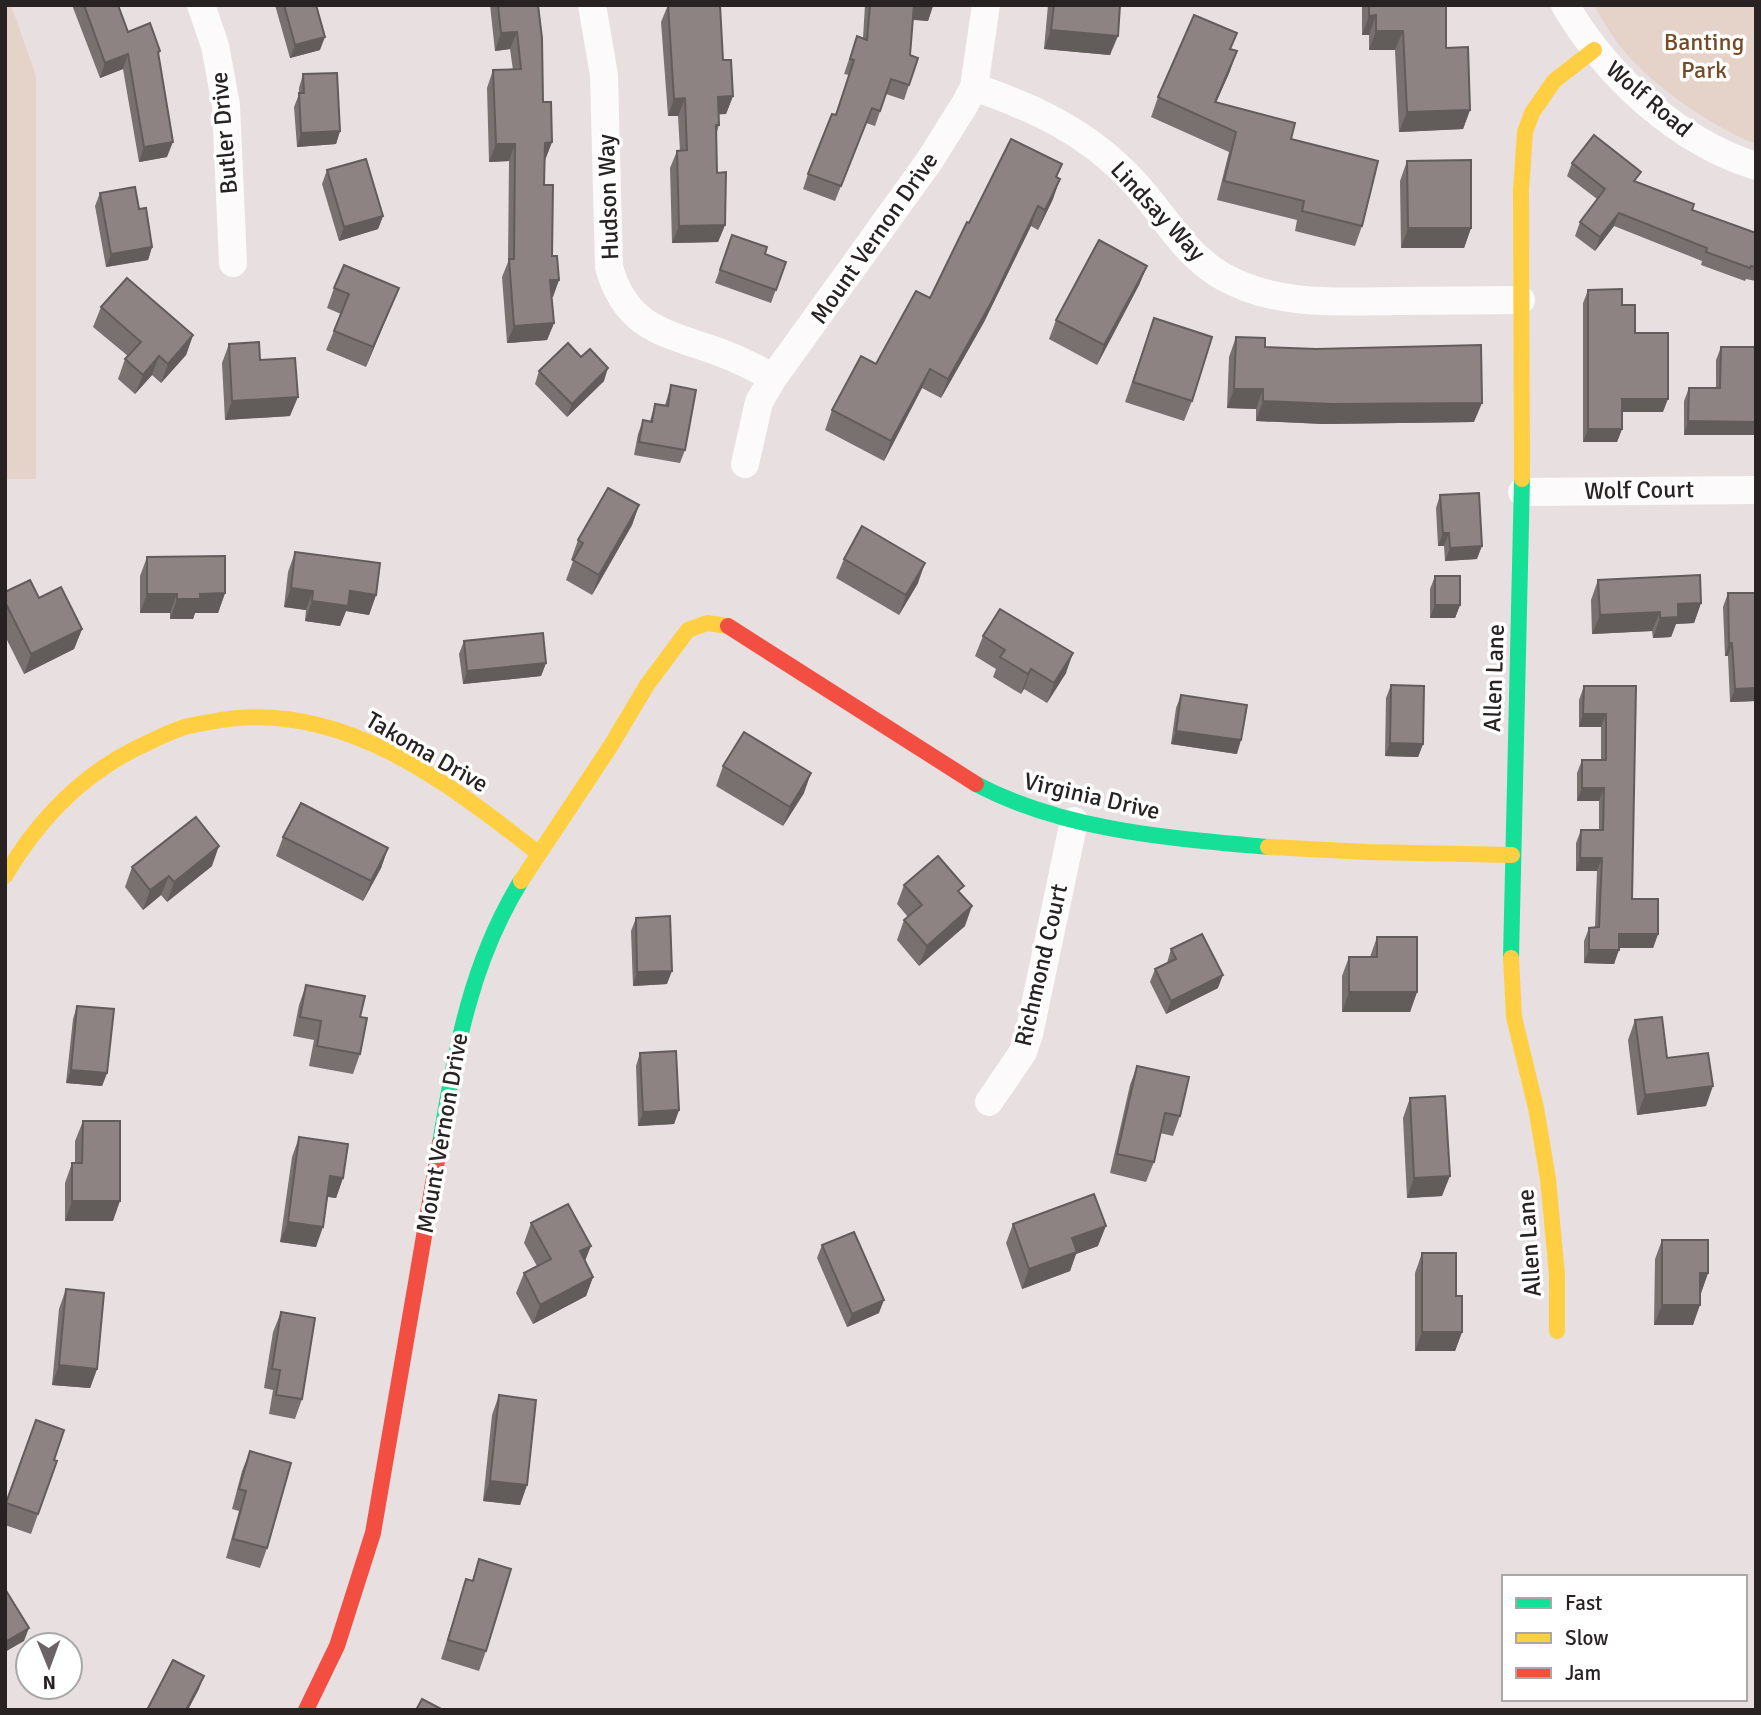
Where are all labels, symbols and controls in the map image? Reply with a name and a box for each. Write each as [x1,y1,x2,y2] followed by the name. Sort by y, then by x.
[1664,27,1744,85] park label: Banting Park
[1600,54,1698,144] street label: Wolf Road
[204,71,244,195] street label: Butler Drive
[591,134,625,260] street label: Hudson Way
[804,146,944,330] street label: Mount Vernon Drive
[1104,155,1212,267] street label: Lindsay Way
[1584,474,1694,506] street label: Wolf Court
[1477,624,1511,732] street label: Allen Lane
[360,705,494,799] street label: Takoma Drive
[1021,766,1163,826] street label: Virginia Drive
[1008,881,1074,1049] street label: Richmond Court
[410,1031,474,1235] street label: Mount Vernon Drive
[1510,1188,1548,1298] street label: Allen Lane
[1502,1575,1747,1701] legend
[1565,1590,1602,1616] text: Fast
[1565,1625,1609,1651] text: Slow
[14,1631,84,1701] north arrow
[1565,1660,1601,1686] text: Jam
[42,1670,56,1694] text: N

